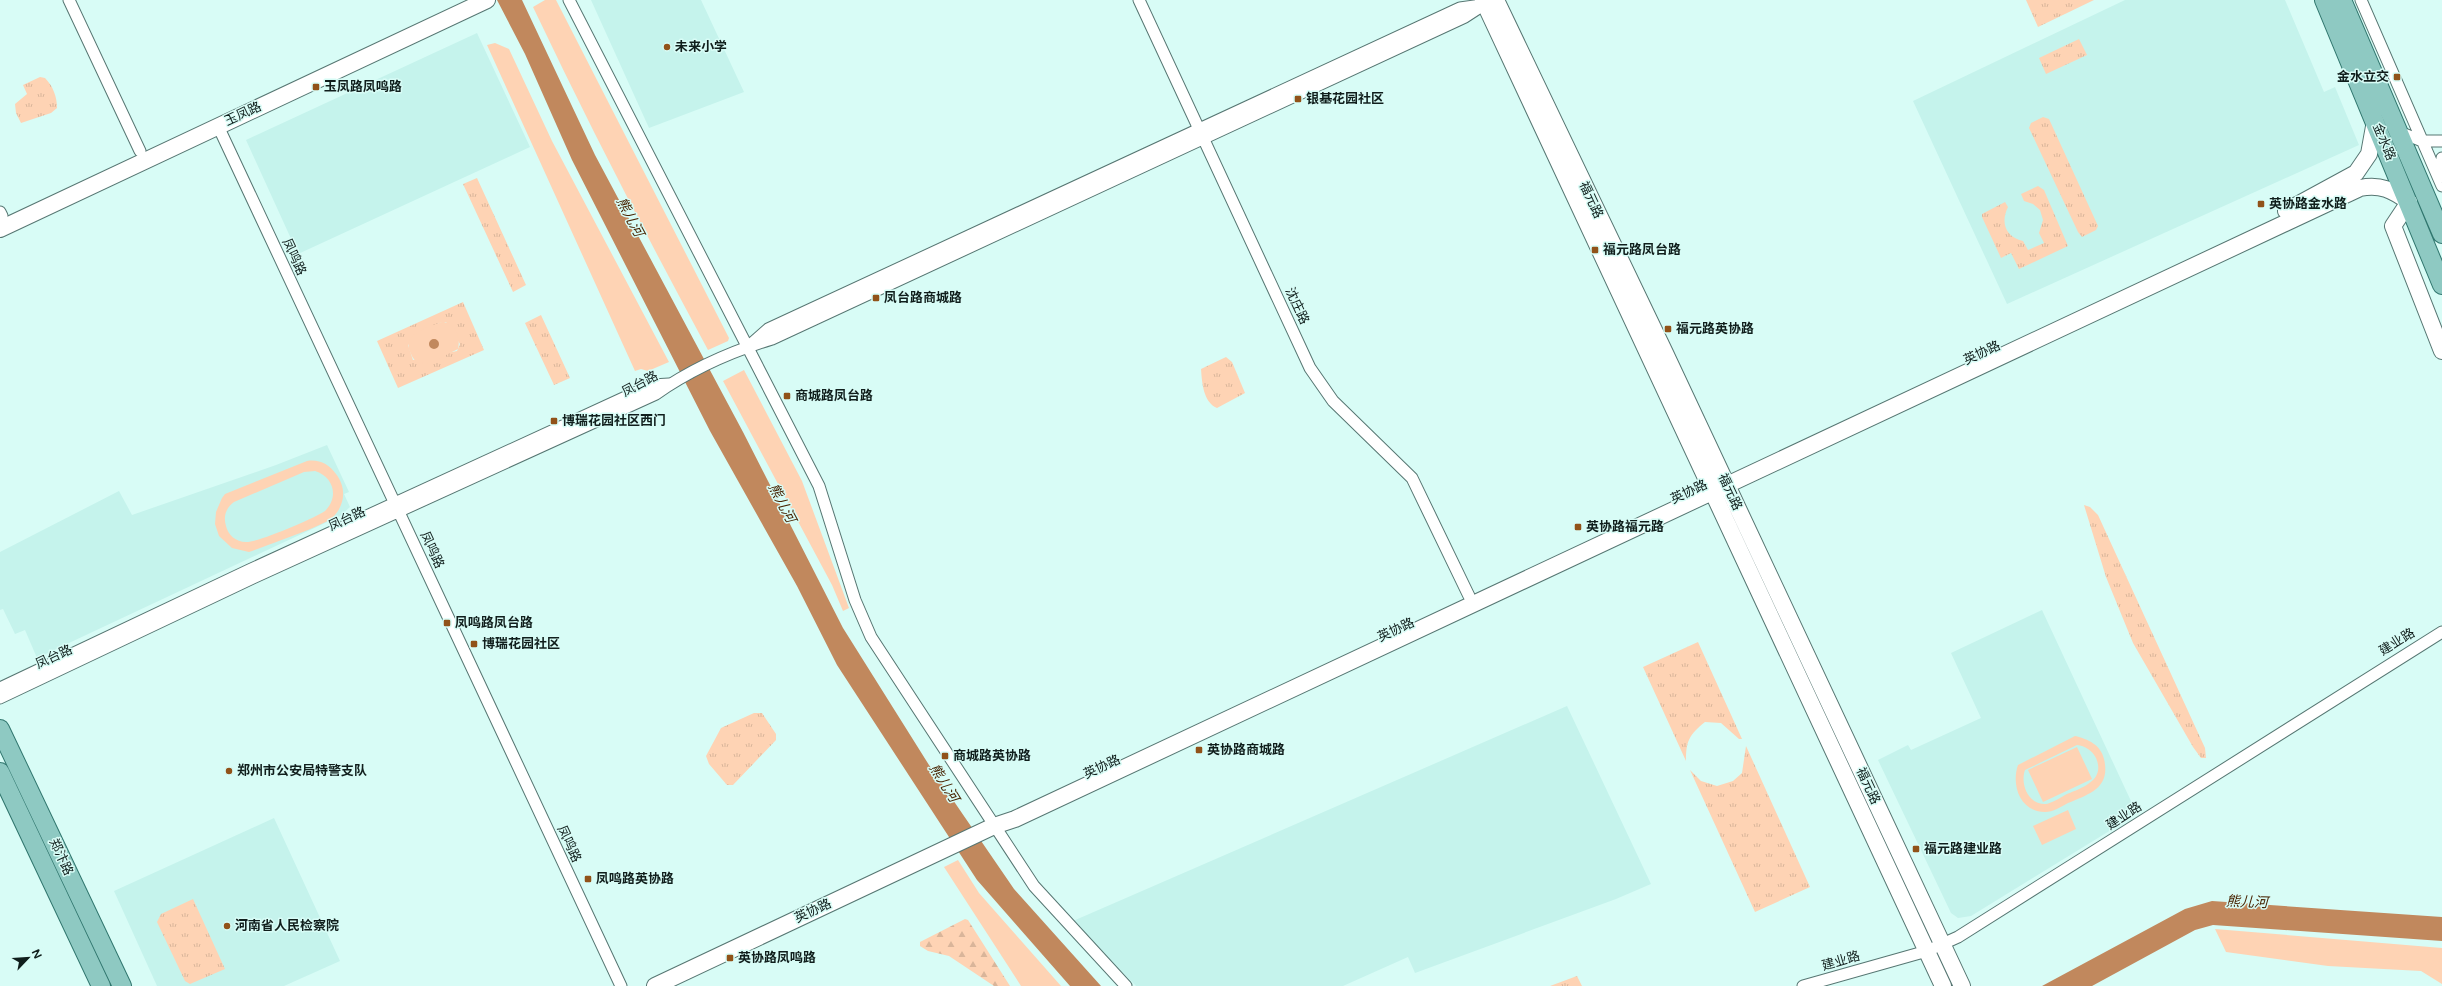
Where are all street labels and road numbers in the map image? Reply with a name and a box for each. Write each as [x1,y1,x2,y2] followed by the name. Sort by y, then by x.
[222,99,264,129] street label: 玉凤路
[2369,121,2399,163] street label: 金水路
[1576,179,1606,221] street label: 福元路
[279,236,309,278] street label: 凤鸣路
[1282,285,1312,327] street label: 沈庄路
[1961,338,2003,368] street label: 英协路
[619,368,661,400] street label: 凤台路
[1715,471,1745,513] street label: 福元路
[1668,477,1710,507] street label: 英协路
[326,504,368,534] street label: 凤台路
[417,529,447,571] street label: 凤鸣路
[1375,615,1417,645] street label: 英协路
[2376,625,2418,659] street label: 建业路
[33,642,75,672] street label: 凤台路
[1081,752,1123,782] street label: 英协路
[1853,765,1883,807] street label: 福元路
[2103,799,2145,833] street label: 建业路
[554,823,584,865] street label: 凤鸣路
[46,836,76,878] street label: 郑汴路
[792,896,834,926] street label: 英协路
[1820,948,1862,974] street label: 建业路

